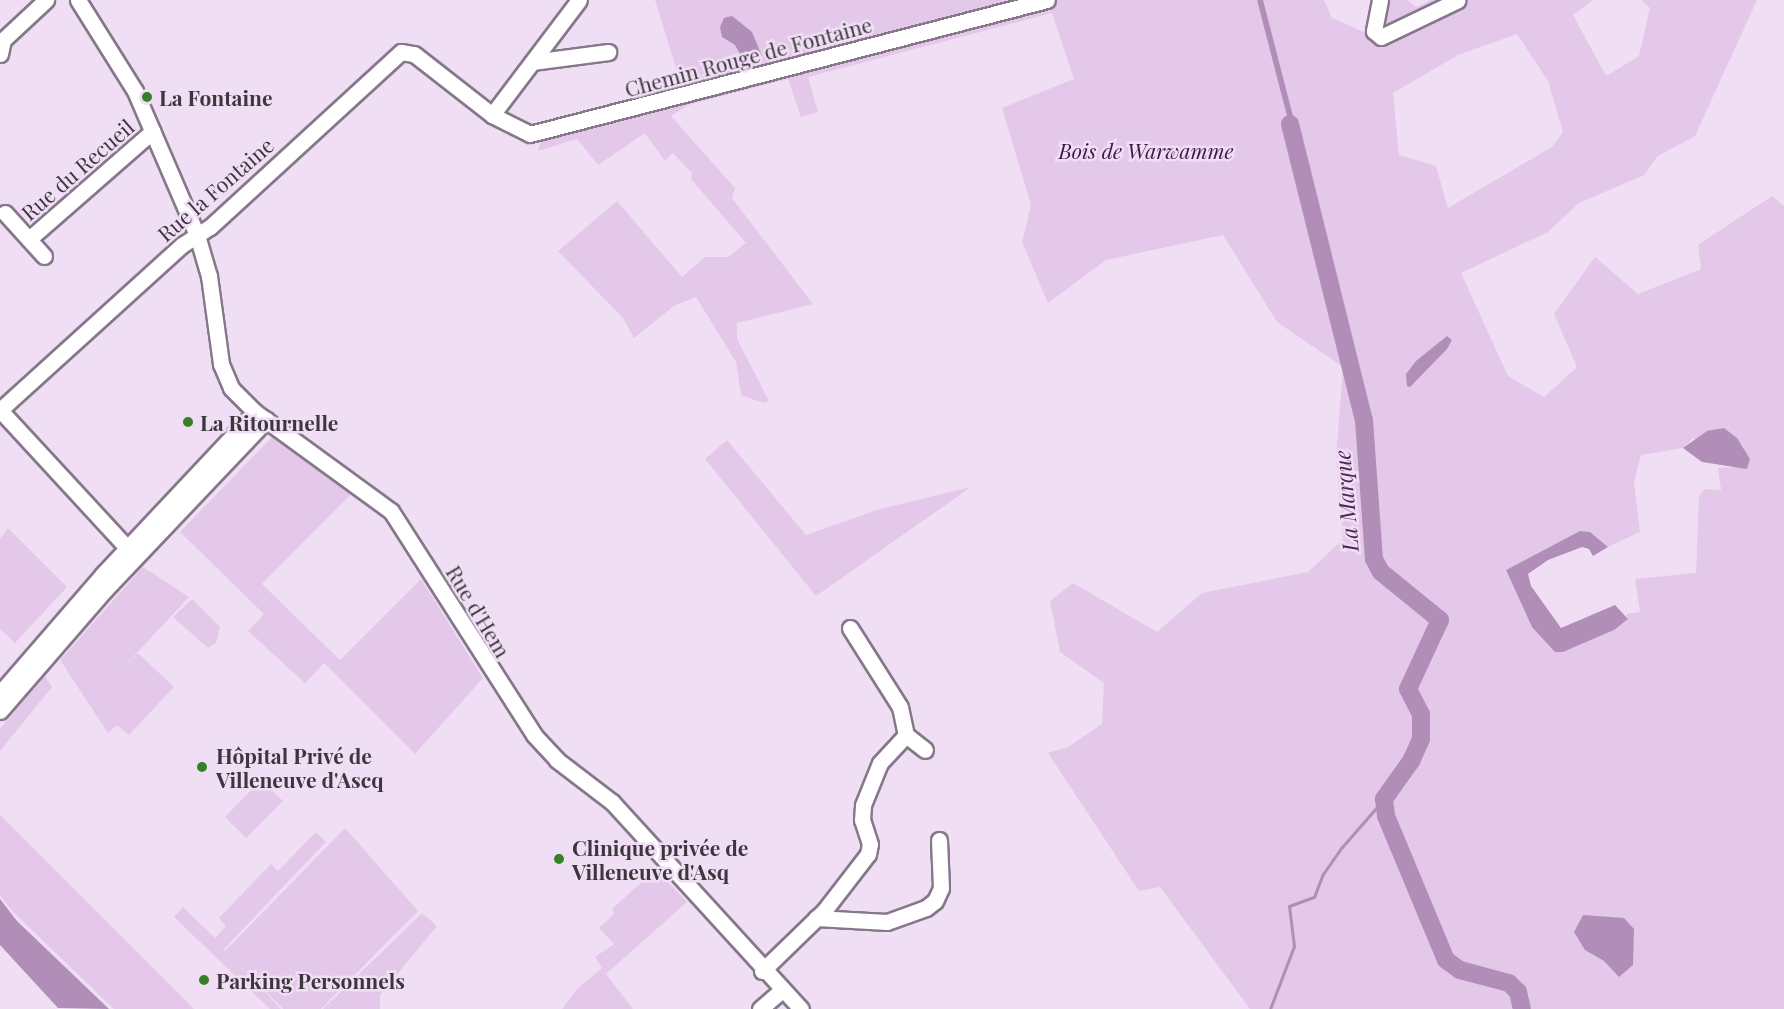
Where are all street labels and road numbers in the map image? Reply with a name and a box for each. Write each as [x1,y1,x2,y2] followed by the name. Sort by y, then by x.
[622,11,874,101] street label: Chemin Rouge de Fontaine
[16,113,138,225] street label: Rue du Recueil
[152,132,278,246] street label: Rue la Fontaine
[442,561,516,661] street label: Rue d'Hem

